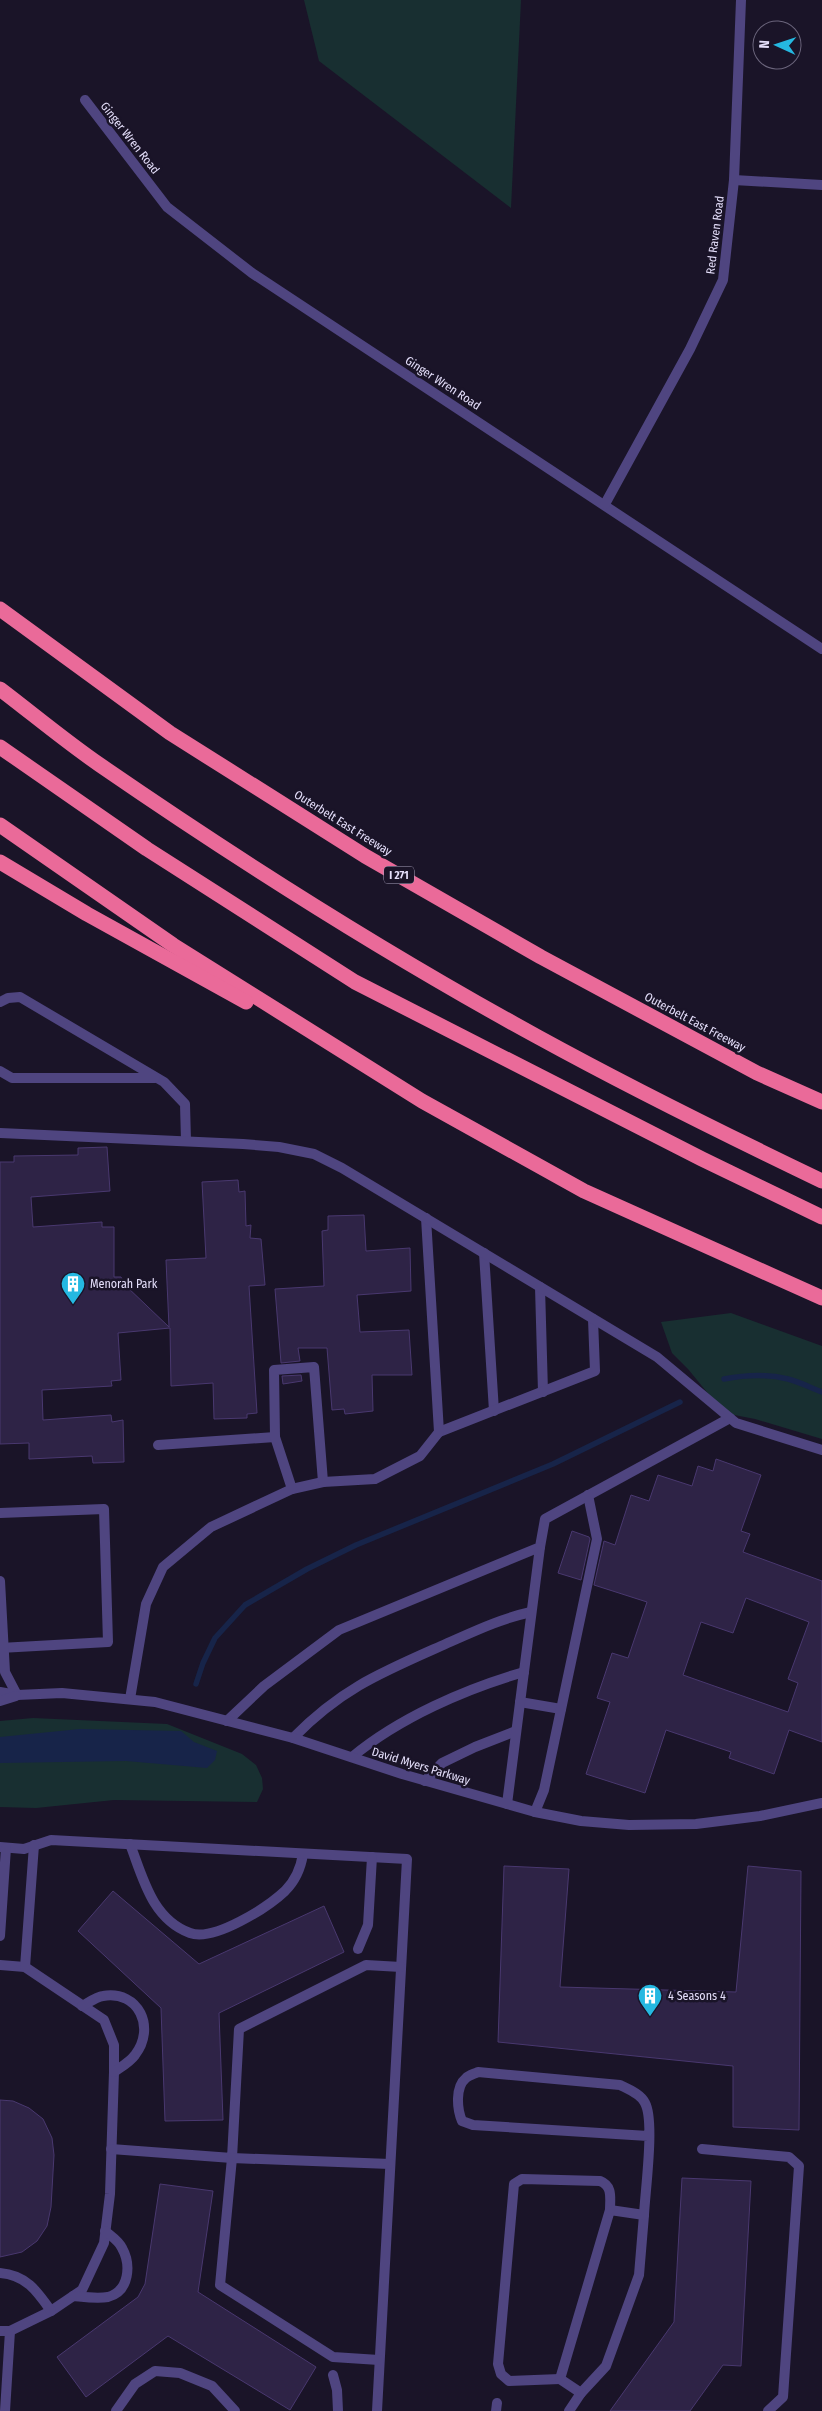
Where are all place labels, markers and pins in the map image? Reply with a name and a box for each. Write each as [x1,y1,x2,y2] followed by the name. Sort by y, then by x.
[60,1271,86,1305] building icon: Menorah Park
[90,1277,158,1291] place label: Menorah Park
[637,1983,663,2017] building icon: 4 Seasons 4
[668,1989,726,2003] place label: 4 Seasons 4

